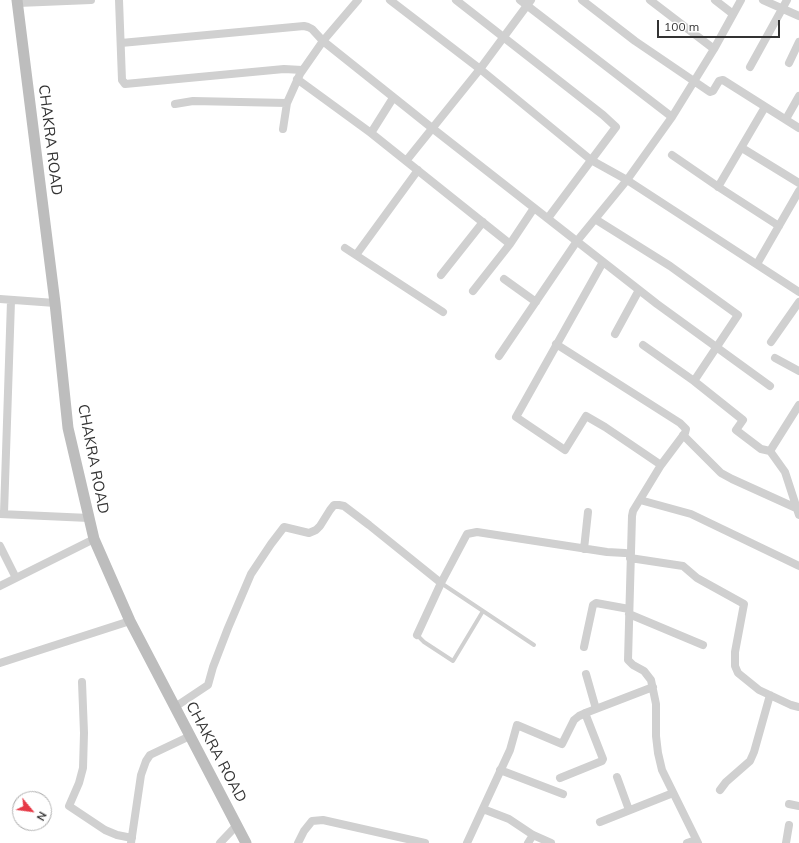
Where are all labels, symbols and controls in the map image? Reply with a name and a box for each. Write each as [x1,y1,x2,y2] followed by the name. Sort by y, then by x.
[659,12,782,38] scale bar
[664,19,699,34] text: 100 m
[34,84,66,196] street label: CHAKRA ROAD
[74,403,112,515] street label: CHAKRA ROAD
[182,699,250,805] street label: CHAKRA ROAD
[12,791,52,831] north arrow
[33,809,50,823] text: N

